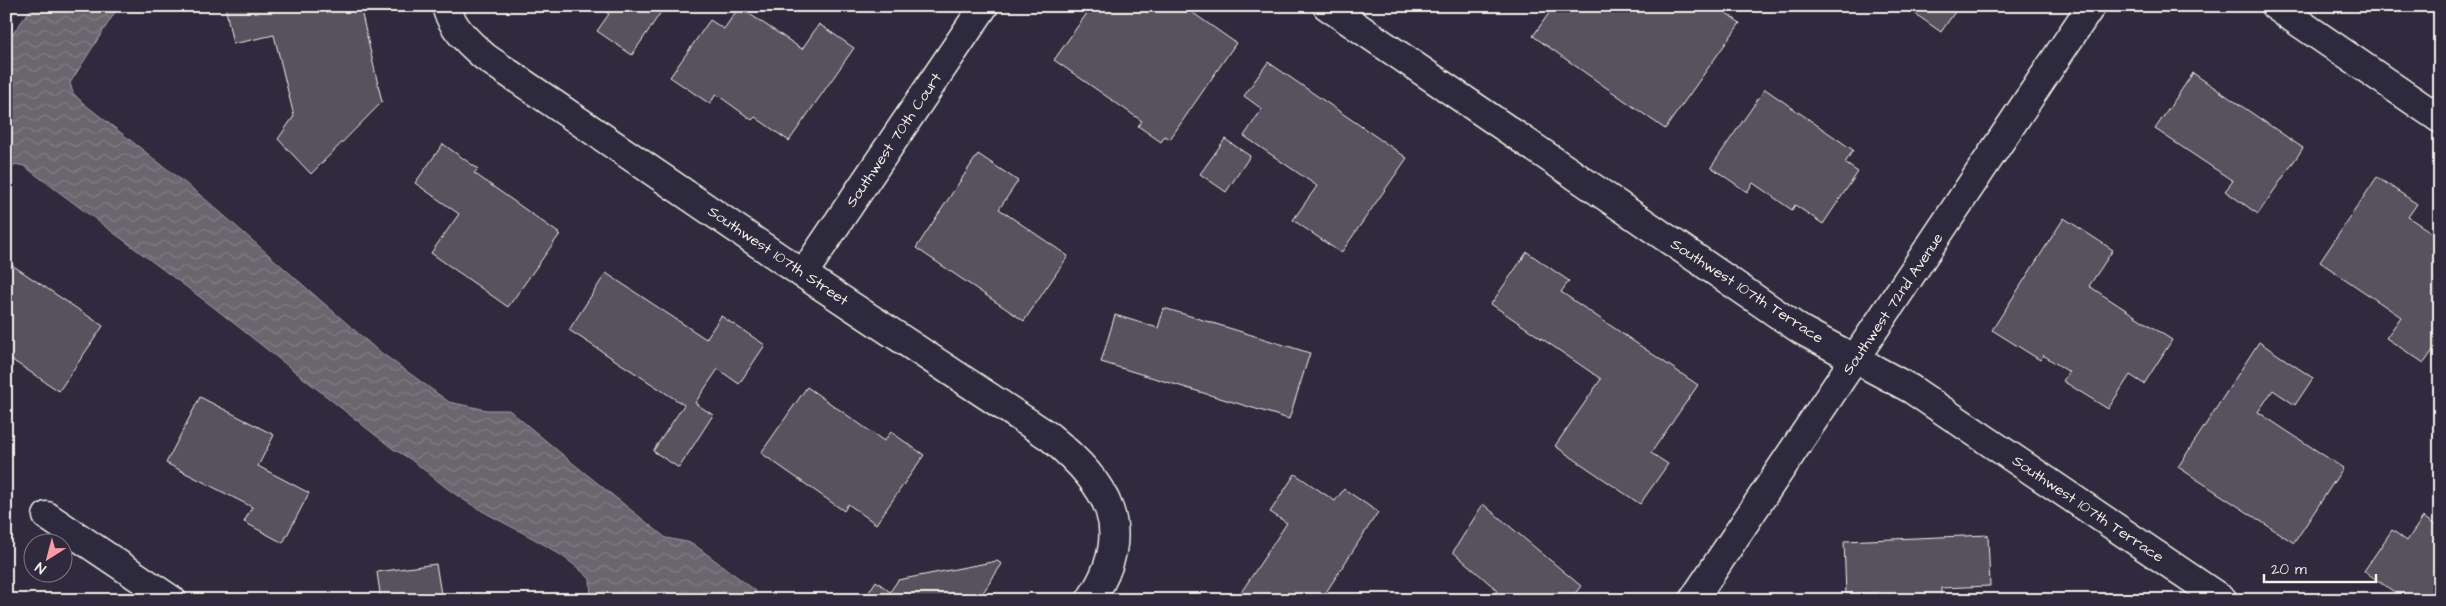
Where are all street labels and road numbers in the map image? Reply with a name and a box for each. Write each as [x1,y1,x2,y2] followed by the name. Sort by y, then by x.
[841,69,947,211] street label: Southwest 70th Court
[704,201,852,311] street label: Southwest 107th Street
[1838,229,1948,379] street label: Southwest 72nd Avenue
[1666,234,1828,348] street label: Southwest 107th Terrace
[2008,450,2168,568] street label: Southwest 107th Terrace

